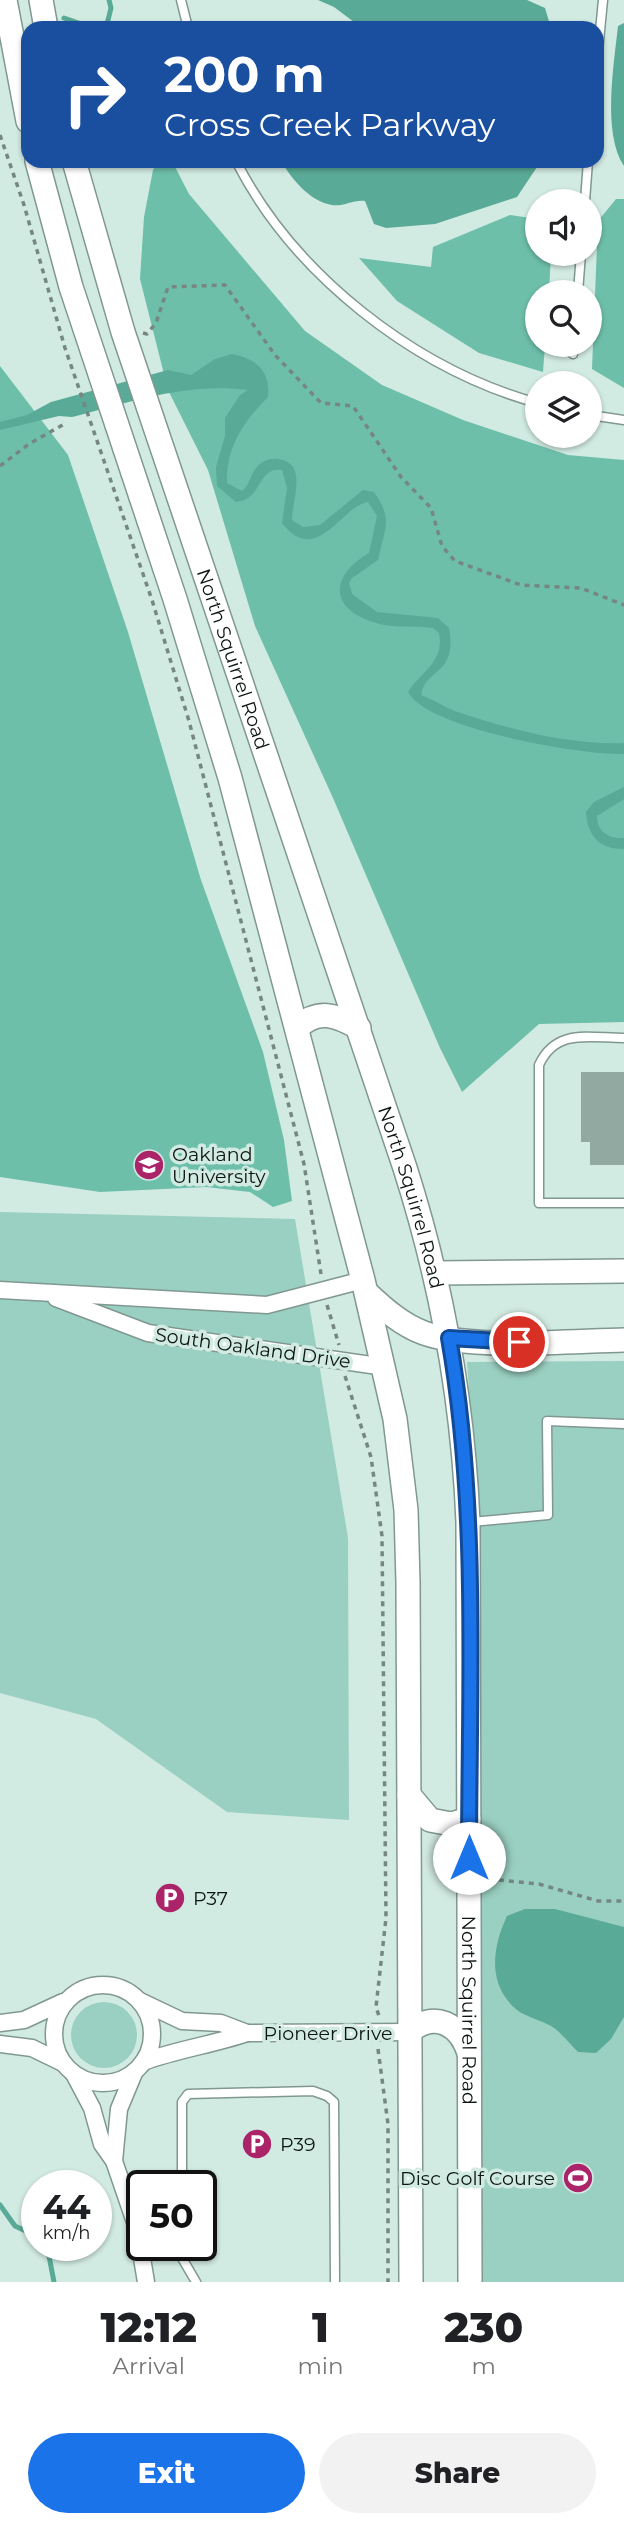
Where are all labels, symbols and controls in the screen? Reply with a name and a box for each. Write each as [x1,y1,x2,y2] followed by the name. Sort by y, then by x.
[164,45,325,104] text: 200 m
[49,49,140,140] icon: right
[164,105,495,144] text: Cross Creek Parkway
[525,189,602,448] map controls
[525,189,602,266] button: sound
[525,280,602,357] button: search
[525,371,602,448] button: layers
[192,566,274,752] street label: North Squirrel Road
[373,1103,449,1291] street label: North Squirrel Road
[172,1143,266,1188] place label: Oakland University
[132,1148,166,1182] school or university icon: Oakland University
[489,1312,549,1372] pin
[154,1323,352,1373] street label: South Oakland Drive
[500,1323,538,1361] icon: arrive
[432,1821,506,1895] position arrow
[153,1881,187,1915] parking icon: P37
[193,1887,228,1910] place label: P37
[458,1915,481,2105] street label: North Squirrel Road
[264,2022,392,2045] street label: Pioneer Drive
[240,2127,274,2161] parking icon: P39
[280,2133,316,2156] place label: P39
[561,2161,595,2195] sports icon: Disc Golf Course
[400,2167,555,2190] place label: Disc Golf Course
[126,2170,217,2261] speed limit sign: 50
[42,2185,91,2228] text: 44
[42,2222,91,2244] text: km/h
[101,2301,197,2353] text: 12:12
[312,2301,329,2353] text: 1
[444,2301,523,2353] text: 230
[112,2352,185,2380] text: Arrival
[297,2352,344,2380] text: min
[472,2352,496,2380] text: m
[28,2433,305,2513] button: Exit
[319,2433,596,2513] button: Share

